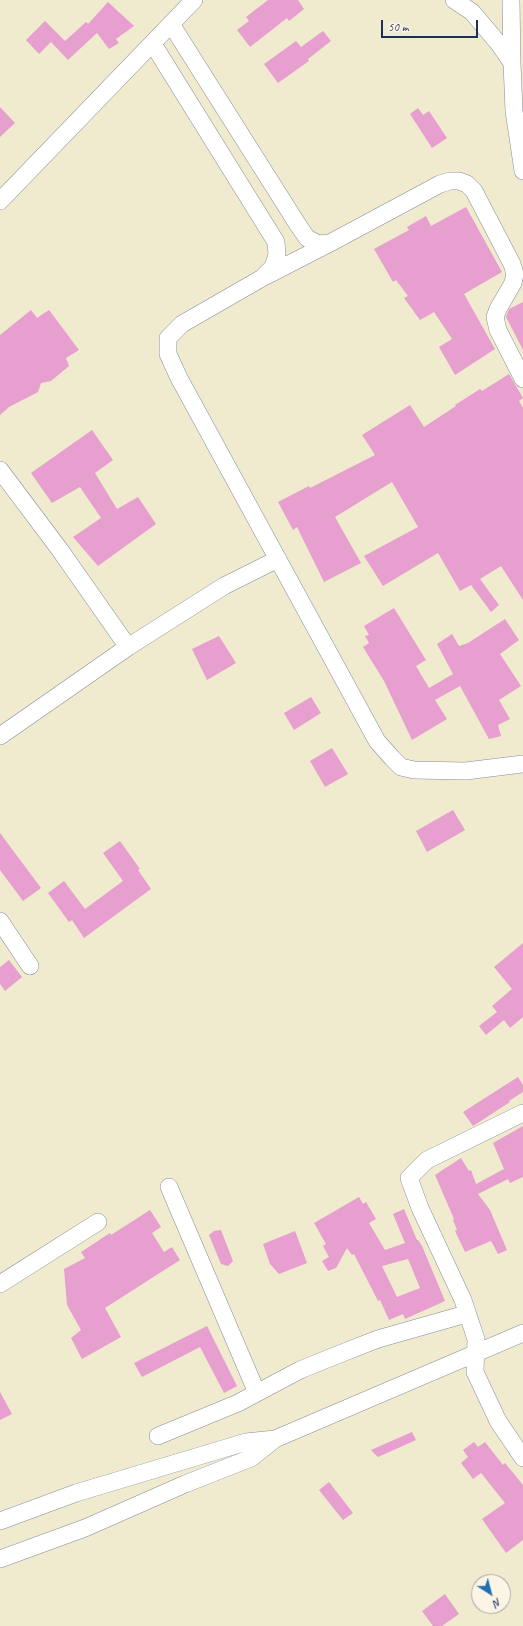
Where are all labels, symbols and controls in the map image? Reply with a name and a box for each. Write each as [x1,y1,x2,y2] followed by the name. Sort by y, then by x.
[383,12,480,38] scale bar
[388,19,408,35] text: 50 m
[471,1574,511,1614] north arrow
[491,1595,504,1611] text: N

